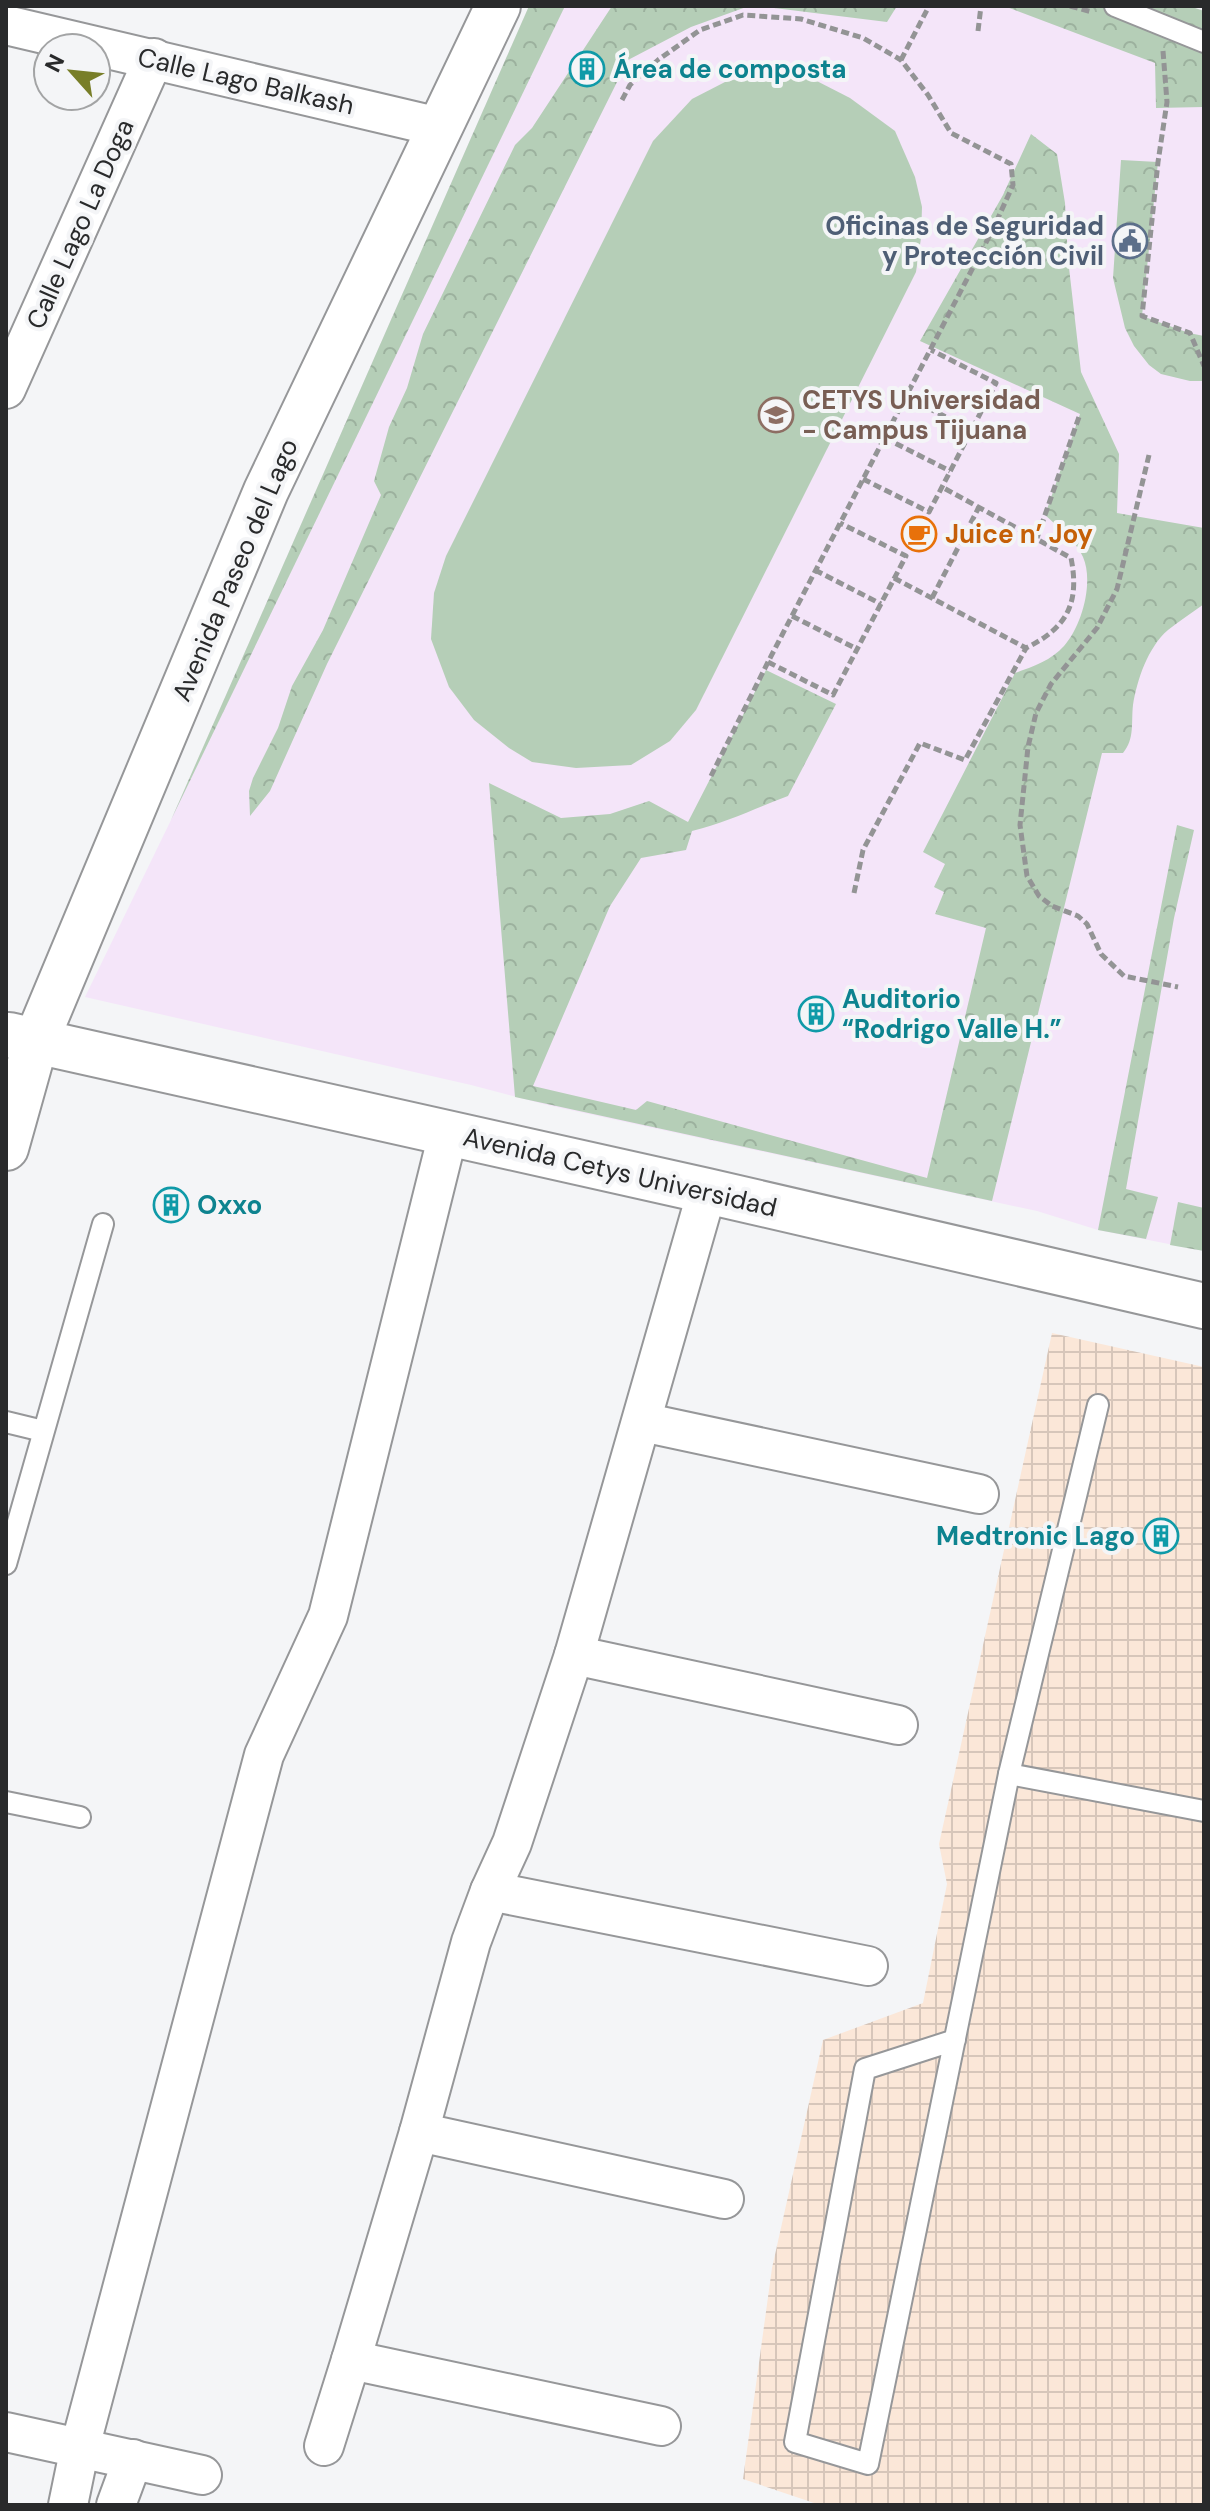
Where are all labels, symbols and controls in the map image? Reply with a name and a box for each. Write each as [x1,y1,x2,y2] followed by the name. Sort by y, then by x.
[32,32,112,112] north arrow
[135,40,357,122] street label: Calle Lago Balkash
[38,49,71,77] text: N
[568,50,606,88] building icon: Área de composta
[613,52,847,86] place label: Área de composta
[18,114,142,334] street label: Calle Lago La Doga
[825,209,1104,273] place label: Oficinas de Seguridad y Protección Civil
[1111,222,1149,260] public building icon: Oficinas de Seguridad y Protección Civil
[802,383,1041,447] place label: CETYS Universidad - Campus Tijuana
[757,396,795,434] school or university icon: CETYS Universidad - Campus Tijuana
[164,434,306,706] street label: Avenida Paseo del Lago
[900,515,938,553] cafe icon: Juice n’ Joy
[945,517,1093,551] place label: Juice n’ Joy
[842,982,1061,1046] place label: Auditorio “Rodrigo Valle H.”
[797,995,835,1033] building icon: Auditorio “Rodrigo Valle H.”
[460,1119,780,1225] street label: Avenida Cetys Universidad
[152,1186,190,1224] building icon: Oxxo
[197,1188,262,1222] place label: Oxxo
[1142,1517,1180,1555] building icon: Medtronic Lago
[936,1519,1135,1553] place label: Medtronic Lago

